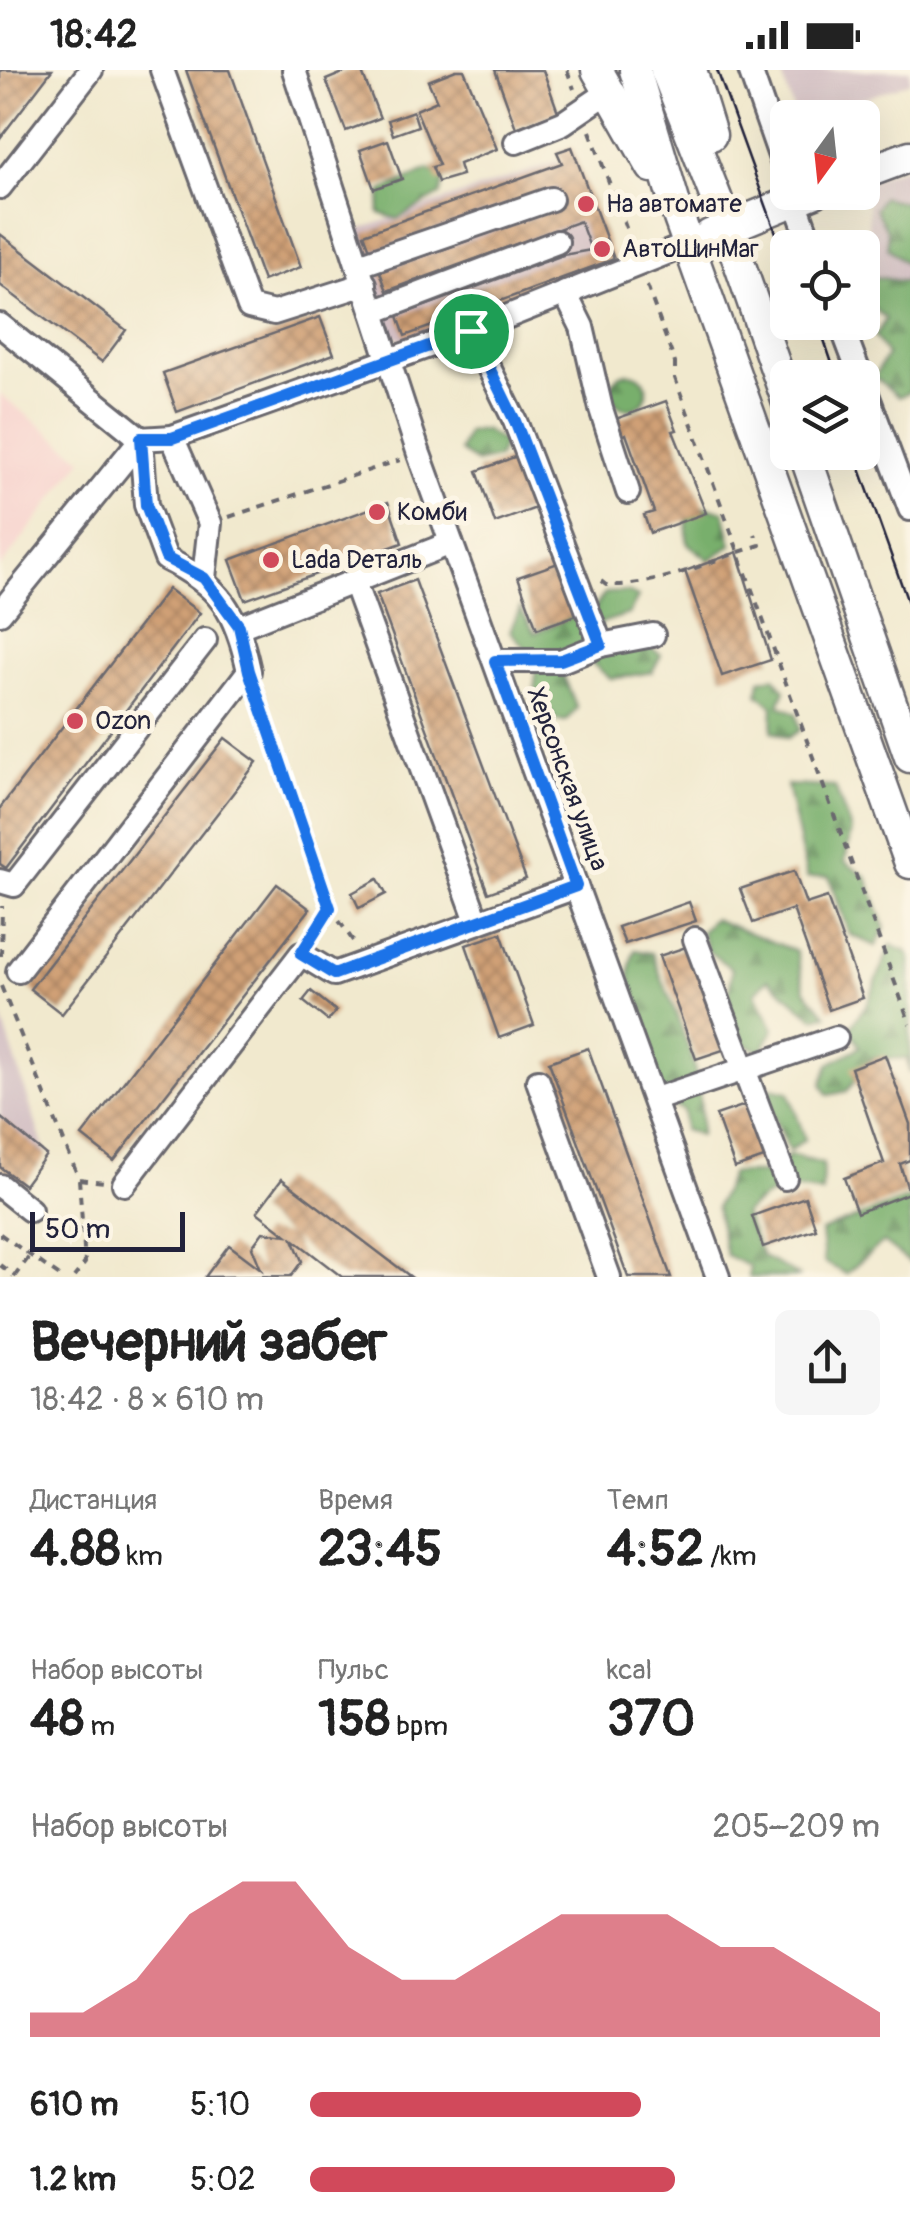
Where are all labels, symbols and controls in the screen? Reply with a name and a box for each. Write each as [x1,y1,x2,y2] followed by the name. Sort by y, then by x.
[50,11,137,59] text: 18:42
[770,100,880,210] north arrow
[770,100,880,470] map controls
[606,189,742,220] place label: На автомате
[575,193,597,215] marker: На автомате
[770,230,880,340] button: locate
[622,234,759,265] place label: АвтоШинМаг
[591,238,613,260] marker: АвтоШинМаг
[429,289,514,374] pin
[444,304,499,359] icon: arrive
[770,360,880,470] button: layers
[397,497,467,528] place label: Комби
[366,501,388,523] marker: Комби
[291,545,423,576] place label: Lada Dеталь
[260,549,282,571] marker: Lada Dеталь
[519,683,615,875] street label: Херсонская улица
[95,706,151,737] place label: Ozon
[64,710,86,732] marker: Ozon
[30,1207,185,1252] scale bar
[45,1212,110,1247] text: 50 m
[30,1308,387,1377] text: Вечерний забег
[775,1310,880,1415] button: share
[30,1380,264,1420] text: 18:42 · 8 × 610 m
[30,1483,157,1518] text: Дистанция
[318,1483,393,1518] text: Время
[607,1483,669,1518] text: Темп
[30,1518,120,1581] text: 4.88
[318,1518,442,1581] text: 23:45
[607,1518,704,1581] text: 4:52
[120,1539,163,1574] text: km
[704,1539,757,1574] text: /km
[30,1653,203,1688] text: Набор высоты
[318,1653,389,1688] text: Пульс
[607,1653,652,1688] text: kcal
[30,1688,84,1751] text: 48
[318,1688,390,1751] text: 158
[607,1688,695,1751] text: 370
[84,1709,115,1744] text: m
[390,1709,448,1744] text: bpm
[30,1807,228,1847] text: Набор высоты
[712,1807,880,1847] text: 205–209 m
[30,2085,118,2125] text: 610 m
[190,2085,250,2125] text: 5:10
[30,2160,116,2200] text: 1.2 km
[190,2160,256,2200] text: 5:02

